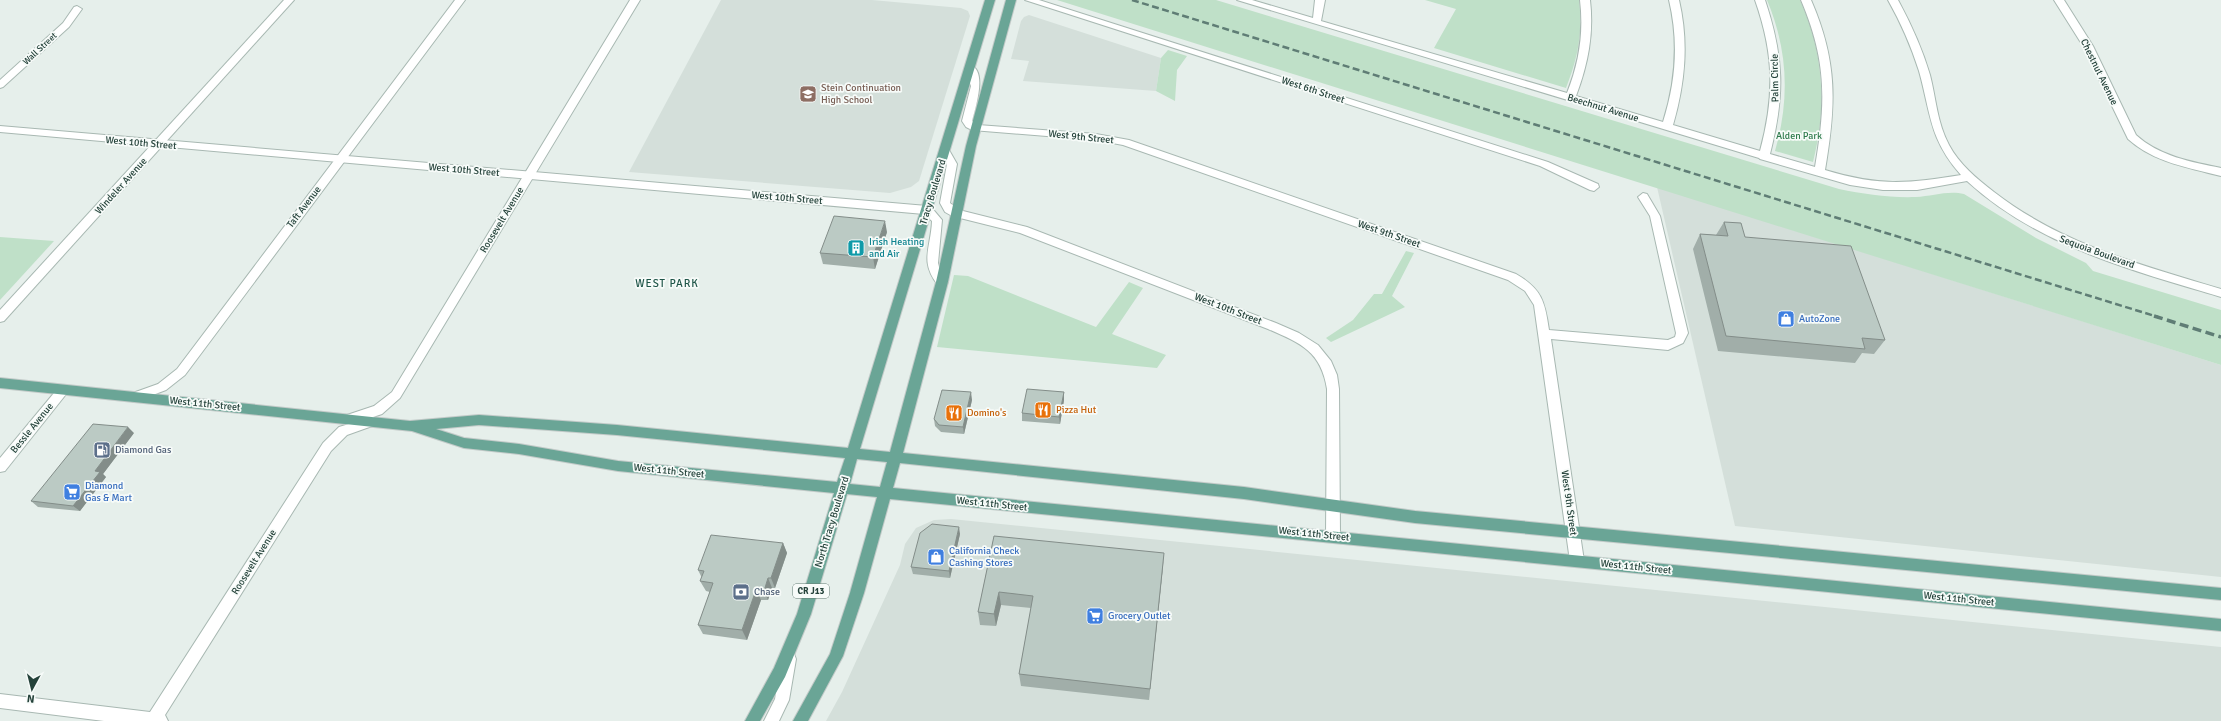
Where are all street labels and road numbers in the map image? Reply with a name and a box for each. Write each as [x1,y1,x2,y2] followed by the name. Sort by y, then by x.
[21,30,59,68] street label: Wall Street
[2078,37,2120,107] street label: Chestnut Avenue
[1769,54,1781,102] street label: Palm Circle
[1280,74,1347,106] street label: West 6th Street
[1566,91,1640,125] street label: Beechnut Avenue
[1048,128,1115,146] street label: West 9th Street
[105,134,177,152] street label: West 10th Street
[92,155,150,217] street label: Windeler Avenue
[917,158,949,226] street label: Tracy Boulevard
[428,161,500,179] street label: West 10th Street
[284,184,324,230] street label: Taft Avenue
[478,185,526,255] street label: Roosevelt Avenue
[751,189,823,207] street label: West 10th Street
[1356,218,1423,251] street label: West 9th Street
[2058,233,2136,271] street label: Sequoia Boulevard
[1193,291,1264,328] street label: West 10th Street
[169,394,242,414] street label: West 11th Street
[8,400,56,456] street label: Bessle Avenue
[633,461,706,481] street label: West 11th Street
[1558,470,1580,537] street label: West 9th Street
[812,475,852,569] street label: North Tracy Boulevard
[956,494,1029,514] street label: West 11th Street
[1278,524,1351,544] street label: West 11th Street
[229,527,279,597] street label: Roosevelt Avenue
[1600,557,1673,577] street label: West 11th Street
[793,584,829,598] road number: CR J13
[1923,589,1996,609] street label: West 11th Street

